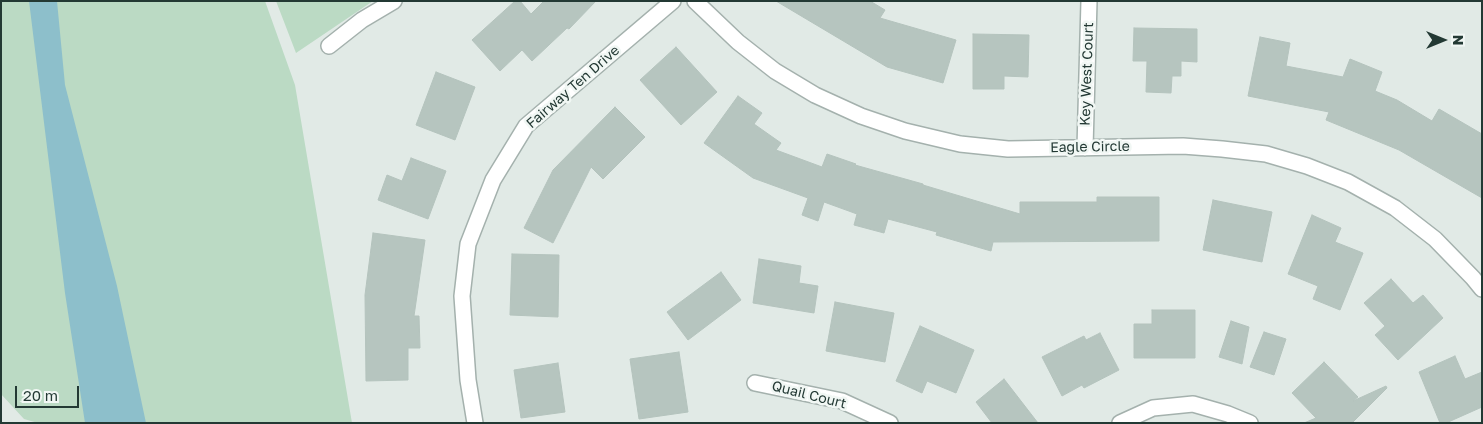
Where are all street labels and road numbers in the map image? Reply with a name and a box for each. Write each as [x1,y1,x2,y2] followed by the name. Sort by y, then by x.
[1077,22,1097,126] street label: Key West Court
[523,42,623,132] street label: Fairway Ten Drive
[1050,138,1130,156] street label: Eagle Circle
[770,378,848,412] street label: Quail Court

